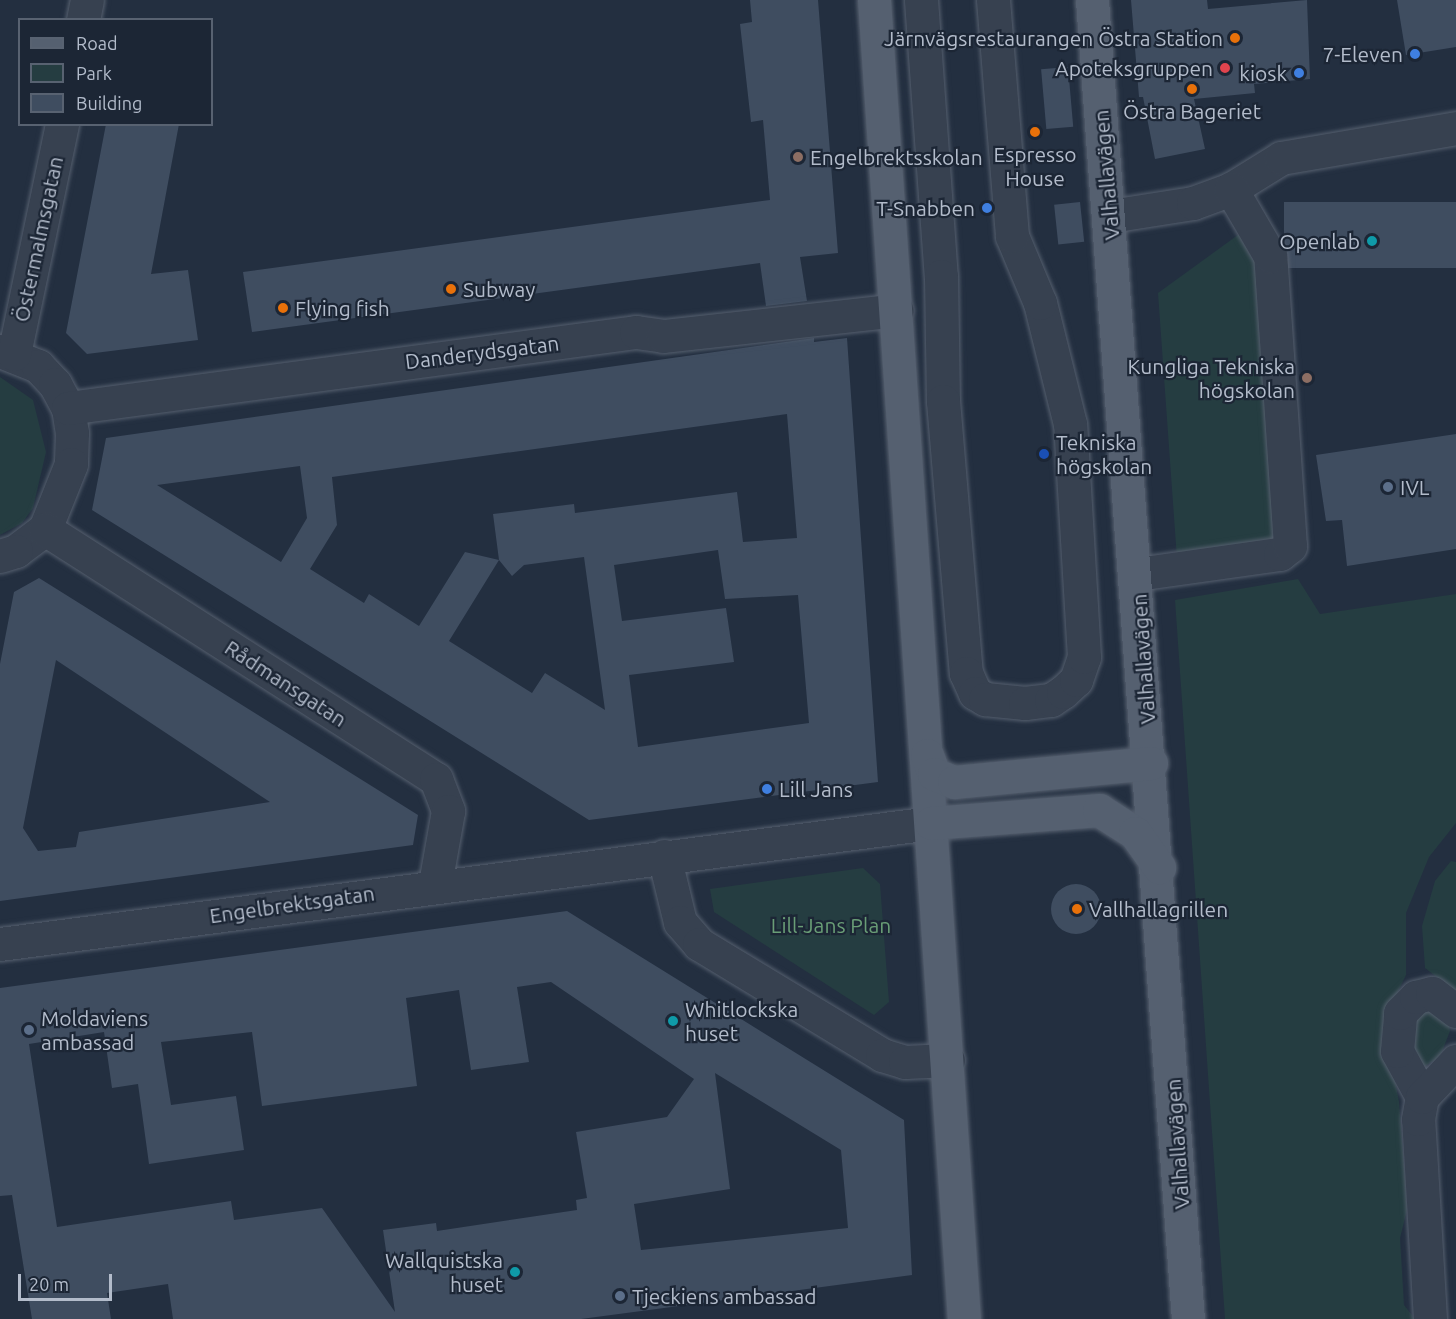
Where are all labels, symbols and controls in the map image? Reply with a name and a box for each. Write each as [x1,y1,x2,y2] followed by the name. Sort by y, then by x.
[18,18,213,126] legend
[884,25,1223,51] place label: Järnvägsrestaurangen Östra Station
[1228,31,1242,45] marker: Järnvägsrestaurangen Östra Station
[76,33,118,53] text: Road
[1322,41,1403,67] place label: 7-Eleven
[1408,47,1422,61] marker: 7-Eleven
[1055,55,1213,81] place label: Apoteksgruppen
[1239,60,1287,86] place label: kiosk
[1218,61,1232,75] marker: Apoteksgruppen
[76,63,112,83] text: Park
[1292,66,1306,80] marker: kiosk
[1185,82,1199,96] marker: Östra Bageriet
[76,93,142,113] text: Building
[1123,98,1261,124] place label: Östra Bageriet
[1088,109,1124,241] street label: Valhallavägen
[1028,125,1042,139] marker: Espresso House
[993,141,1077,191] place label: Espresso House
[810,144,983,170] place label: Engelbrektsskolan
[791,150,805,164] marker: Engelbrektsskolan
[8,154,68,324] street label: Östermalmsgatan
[876,195,975,221] place label: T-Snabben
[980,201,994,215] marker: T-Snabben
[1279,228,1360,254] place label: Openlab
[1365,234,1379,248] marker: Openlab
[463,276,535,302] place label: Subway
[444,282,458,296] marker: Subway
[295,295,390,321] place label: Flying fish
[276,301,290,315] marker: Flying fish
[403,330,561,374] street label: Danderydsgatan
[1128,353,1295,403] place label: Kungliga Tekniska högskolan
[1300,371,1314,385] marker: Kungliga Tekniska högskolan
[1056,429,1152,479] place label: Tekniska högskolan
[1037,447,1051,461] marker: Tekniska högskolan
[1400,474,1429,500] place label: IVL
[1381,480,1395,494] marker: IVL
[1126,593,1160,725] street label: Valhallavägen
[220,634,352,732] street label: Rådmansgatan
[779,776,853,802] place label: Lill Jans
[760,782,774,796] marker: Lill Jans
[208,880,376,928] street label: Engelbrektsgatan
[1089,896,1228,922] place label: Vallhallagrillen
[1070,902,1084,916] marker: Vallhallagrillen
[771,912,891,938] park label: Lill-Jans Plan
[685,996,798,1046] place label: Whitlockska huset
[41,1005,148,1055] place label: Moldaviens ambassad
[666,1014,680,1028] marker: Whitlockska huset
[22,1023,36,1037] marker: Moldaviens ambassad
[1160,1078,1194,1210] street label: Valhallavägen
[385,1247,503,1297] place label: Wallquistska huset
[21,1262,116,1300] scale bar
[508,1265,522,1279] marker: Wallquistska huset
[29,1274,69,1294] text: 20 m
[632,1283,817,1309] place label: Tjeckiens ambassad
[613,1289,627,1303] marker: Tjeckiens ambassad

